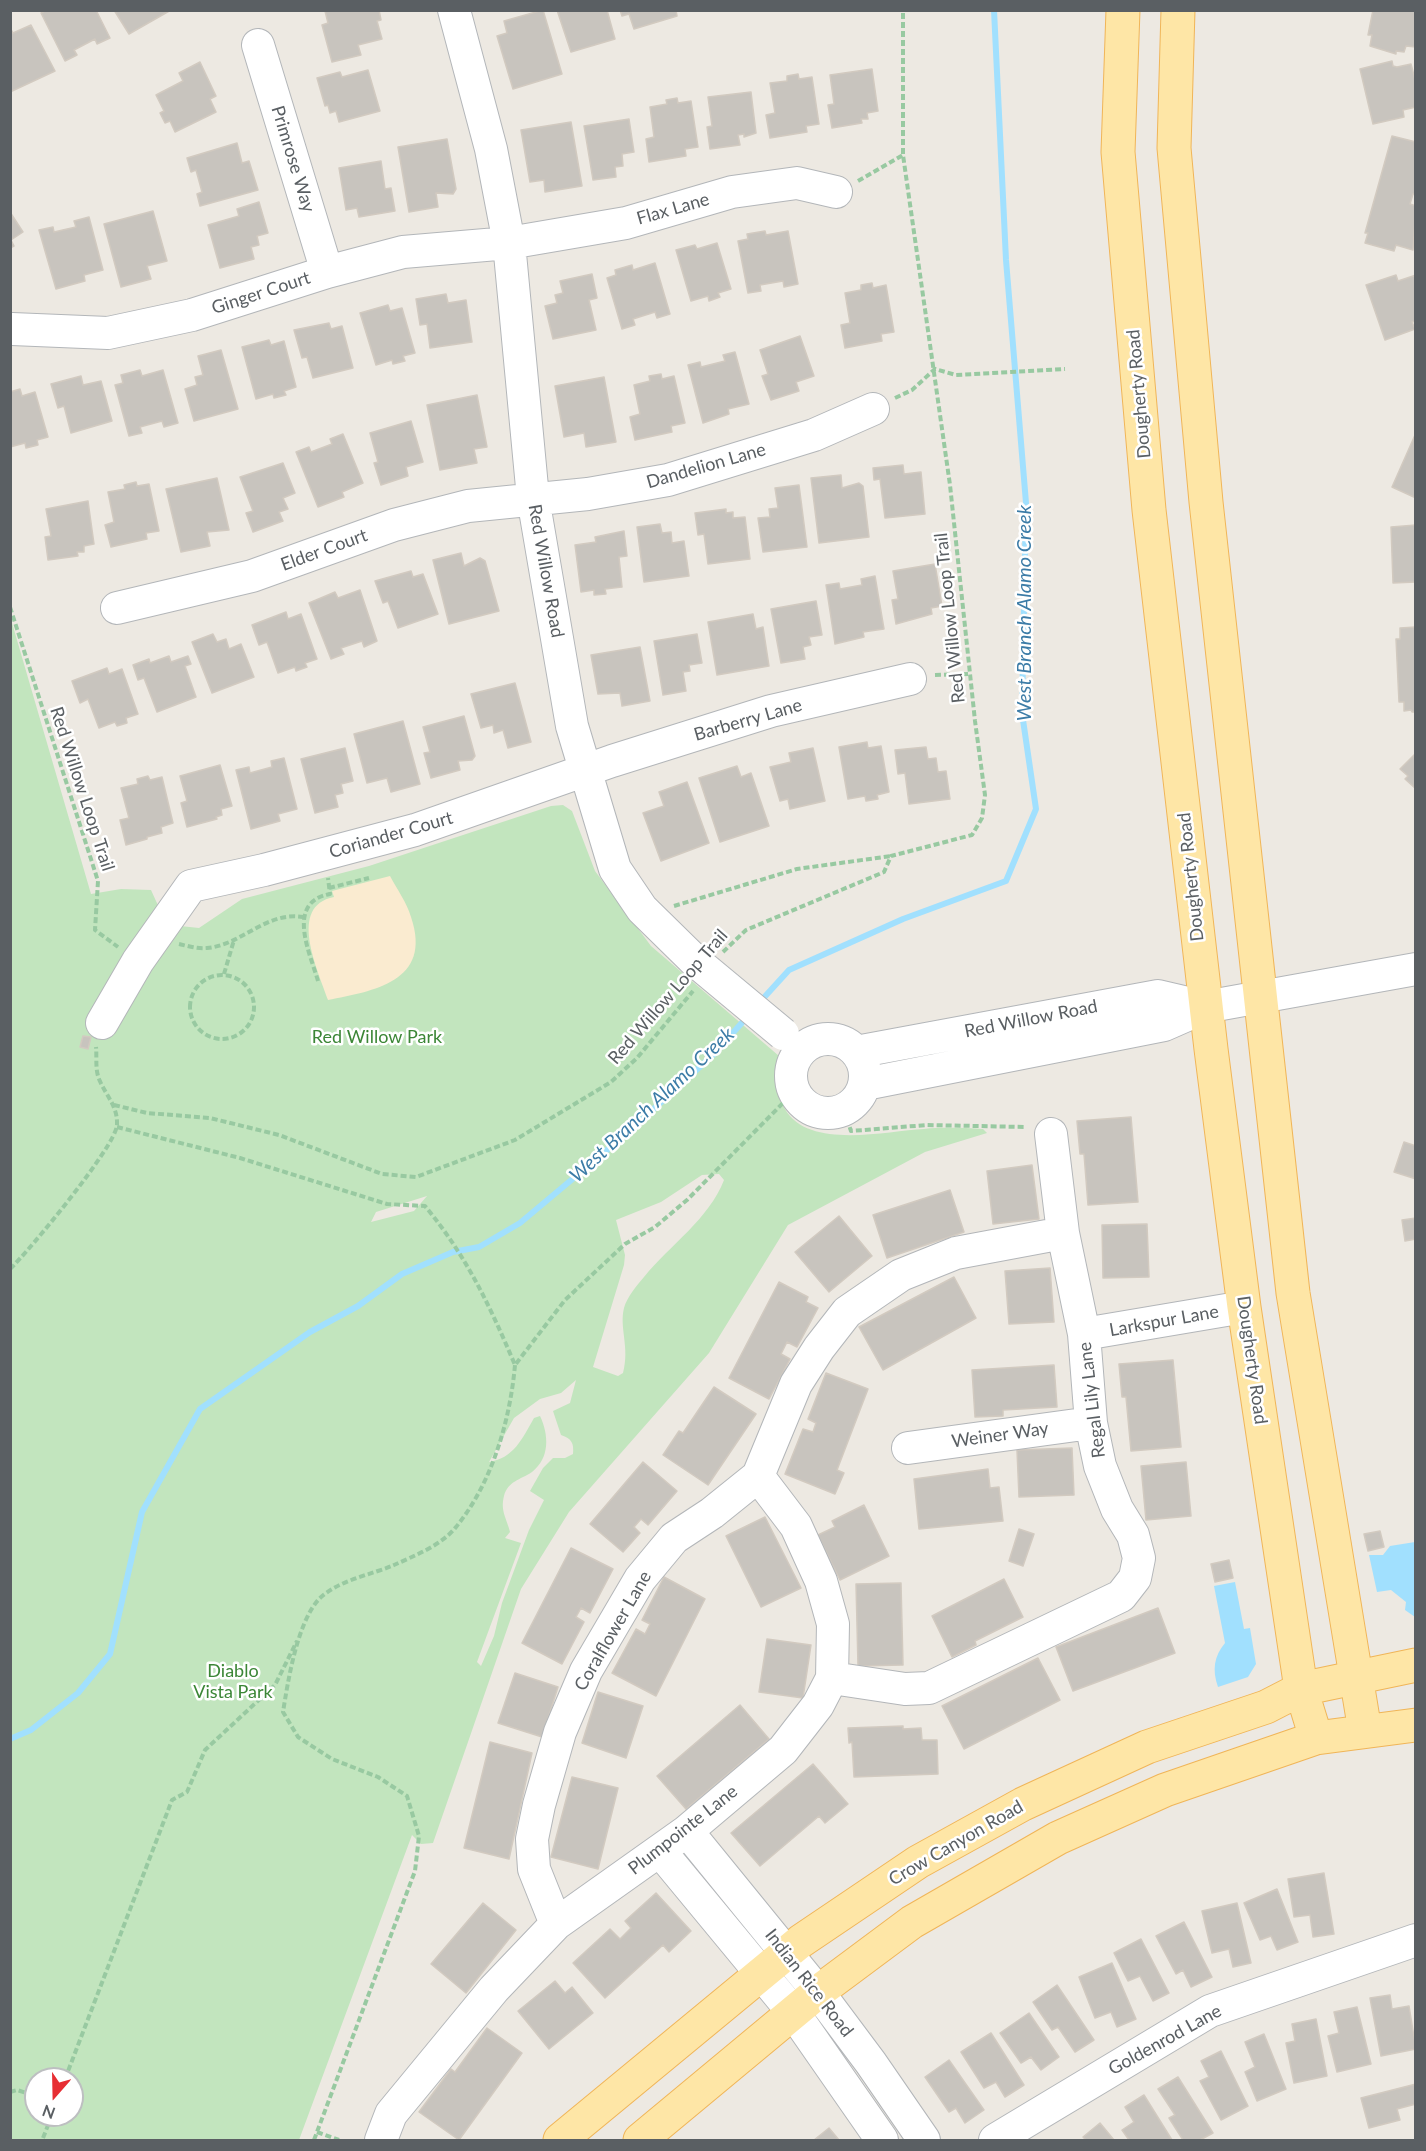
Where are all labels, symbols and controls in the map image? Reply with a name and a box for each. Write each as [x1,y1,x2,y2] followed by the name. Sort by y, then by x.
[267,103,319,215] street label: Primrose Way
[634,188,712,230] street label: Flax Lane
[209,267,313,319] street label: Ginger Court
[1123,329,1155,459] street label: Dougherty Road
[644,439,768,493] street label: Dandelion Lane
[524,503,568,639] street label: Red Willow Road
[1013,505,1037,721] water label: West Branch Alamo Creek
[278,524,370,576] street label: Elder Court
[930,532,970,704] street label: Red Willow Loop Trail
[692,694,804,746] street label: Barberry Lane
[45,704,119,874] street label: Red Willow Loop Trail
[327,807,455,863] street label: Coriander Court
[1173,811,1209,943] street label: Dougherty Road
[604,925,732,1069] street label: Red Willow Loop Trail
[963,996,1099,1042] street label: Red Willow Road
[565,1022,739,1188] water label: West Branch Alamo Creek
[312,1026,442,1048] park label: Red Willow Park
[1232,1294,1272,1426] street label: Dougherty Road
[1108,1301,1220,1341] street label: Larkspur Lane
[1074,1341,1110,1459] street label: Regal Lily Lane
[950,1418,1050,1452] street label: Weiner Way
[570,1567,656,1695] street label: Coralflower Lane
[193,1660,273,1702] park label: Diablo Vista Park
[624,1781,742,1879] street label: Plumpointe Lane
[885,1796,1027,1890] street label: Crow Canyon Road
[760,1925,858,2041] street label: Indian Rice Road
[1105,2000,1225,2080] street label: Goldenrod Lane
[24,2067,84,2127] north arrow
[39,2101,57,2124] text: N

